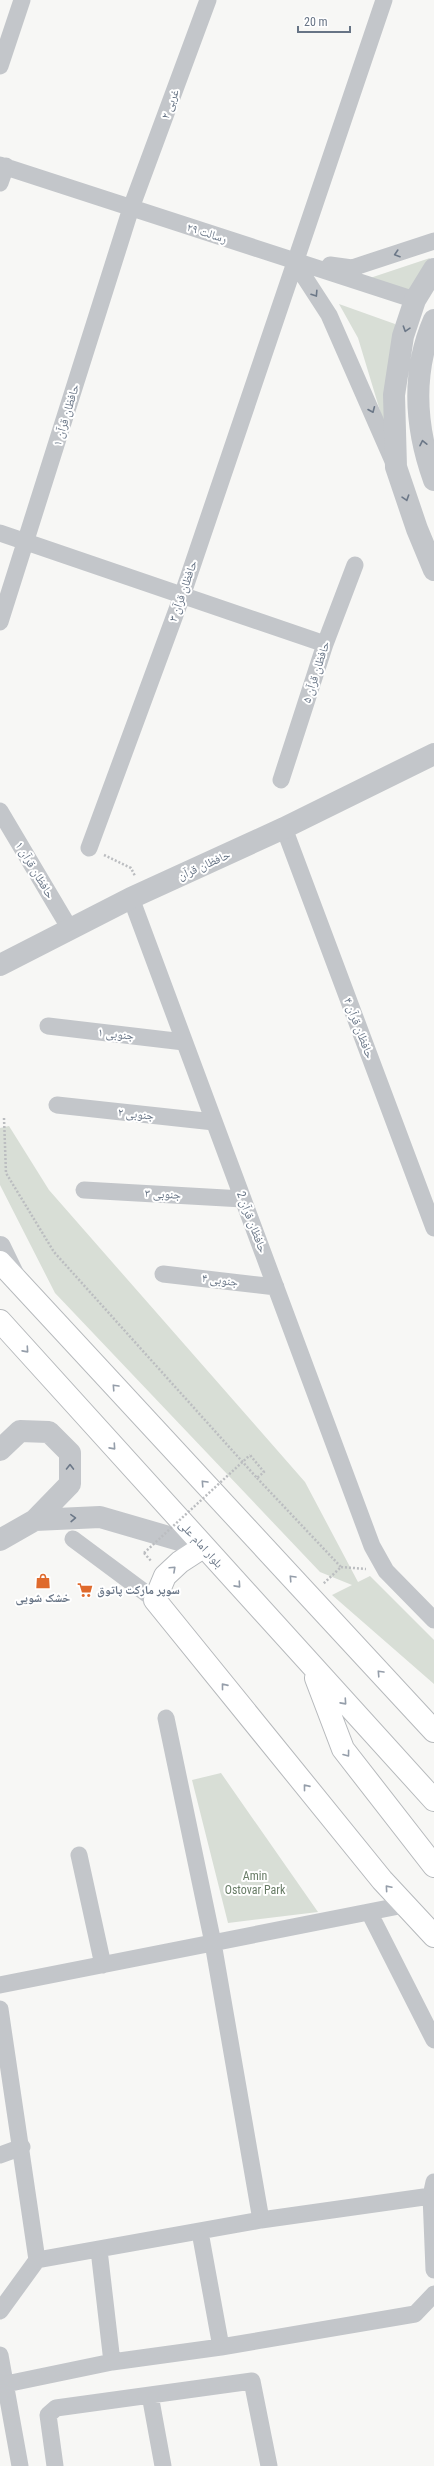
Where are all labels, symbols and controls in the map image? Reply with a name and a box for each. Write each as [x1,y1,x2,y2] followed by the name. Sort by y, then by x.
[298,8,350,34] scale bar
[304,15,328,29] text: 20 m
[158,87,182,121] street label: ۲ غربی
[185,220,229,246] street label: رسالت ۲۹
[394,249,401,257] one-way arrow
[310,290,318,297] one-way arrow
[402,325,410,332] one-way arrow
[50,382,82,448] street label: حافظان قرآن ۱
[367,406,375,414] one-way arrow
[420,440,428,446] one-way arrow
[402,494,410,501] one-way arrow
[166,558,200,624] street label: حافظان قرآن ۳
[299,639,333,705] street label: حافظان قرآن ۵
[13,839,58,901] street label: حافظان قرآن ۱
[176,847,233,883] street label: حافظان قرآن
[341,996,377,1061] street label: حافظان قرآن ۴
[97,1025,135,1043] street label: جنوبی ۱
[117,1105,155,1123] street label: جنوبی ۲
[144,1186,182,1202] street label: جنوبی ۳
[234,1189,270,1255] street label: حافظان قرآن 2
[201,1271,239,1290] street label: جنوبی ۴
[21,1346,28,1353] one-way arrow
[113,1384,120,1392] one-way arrow
[108,1442,116,1450] one-way arrow
[66,1464,74,1470] one-way arrow
[201,1480,208,1487] one-way arrow
[70,1514,76,1522] one-way arrow
[175,1517,226,1571] street label: بلوار امام علی
[168,1566,176,1573] one-way arrow
[34,1572,52,1590] shop icon: خشک شویی
[289,1575,297,1583] one-way arrow
[233,1580,240,1588] one-way arrow
[76,1581,94,1599] supermarket icon: سوپر مارکت پاتوق
[97,1583,180,1598] place label: سوپر مارکت پاتوق
[16,1591,71,1606] place label: خشک شویی
[378,1671,385,1678] one-way arrow
[222,1683,229,1690] one-way arrow
[339,1697,346,1705] one-way arrow
[342,1749,349,1756] one-way arrow
[304,1784,311,1791] one-way arrow
[225,1869,286,1897] park label: Amin Ostovar Park
[386,1885,393,1892] one-way arrow

